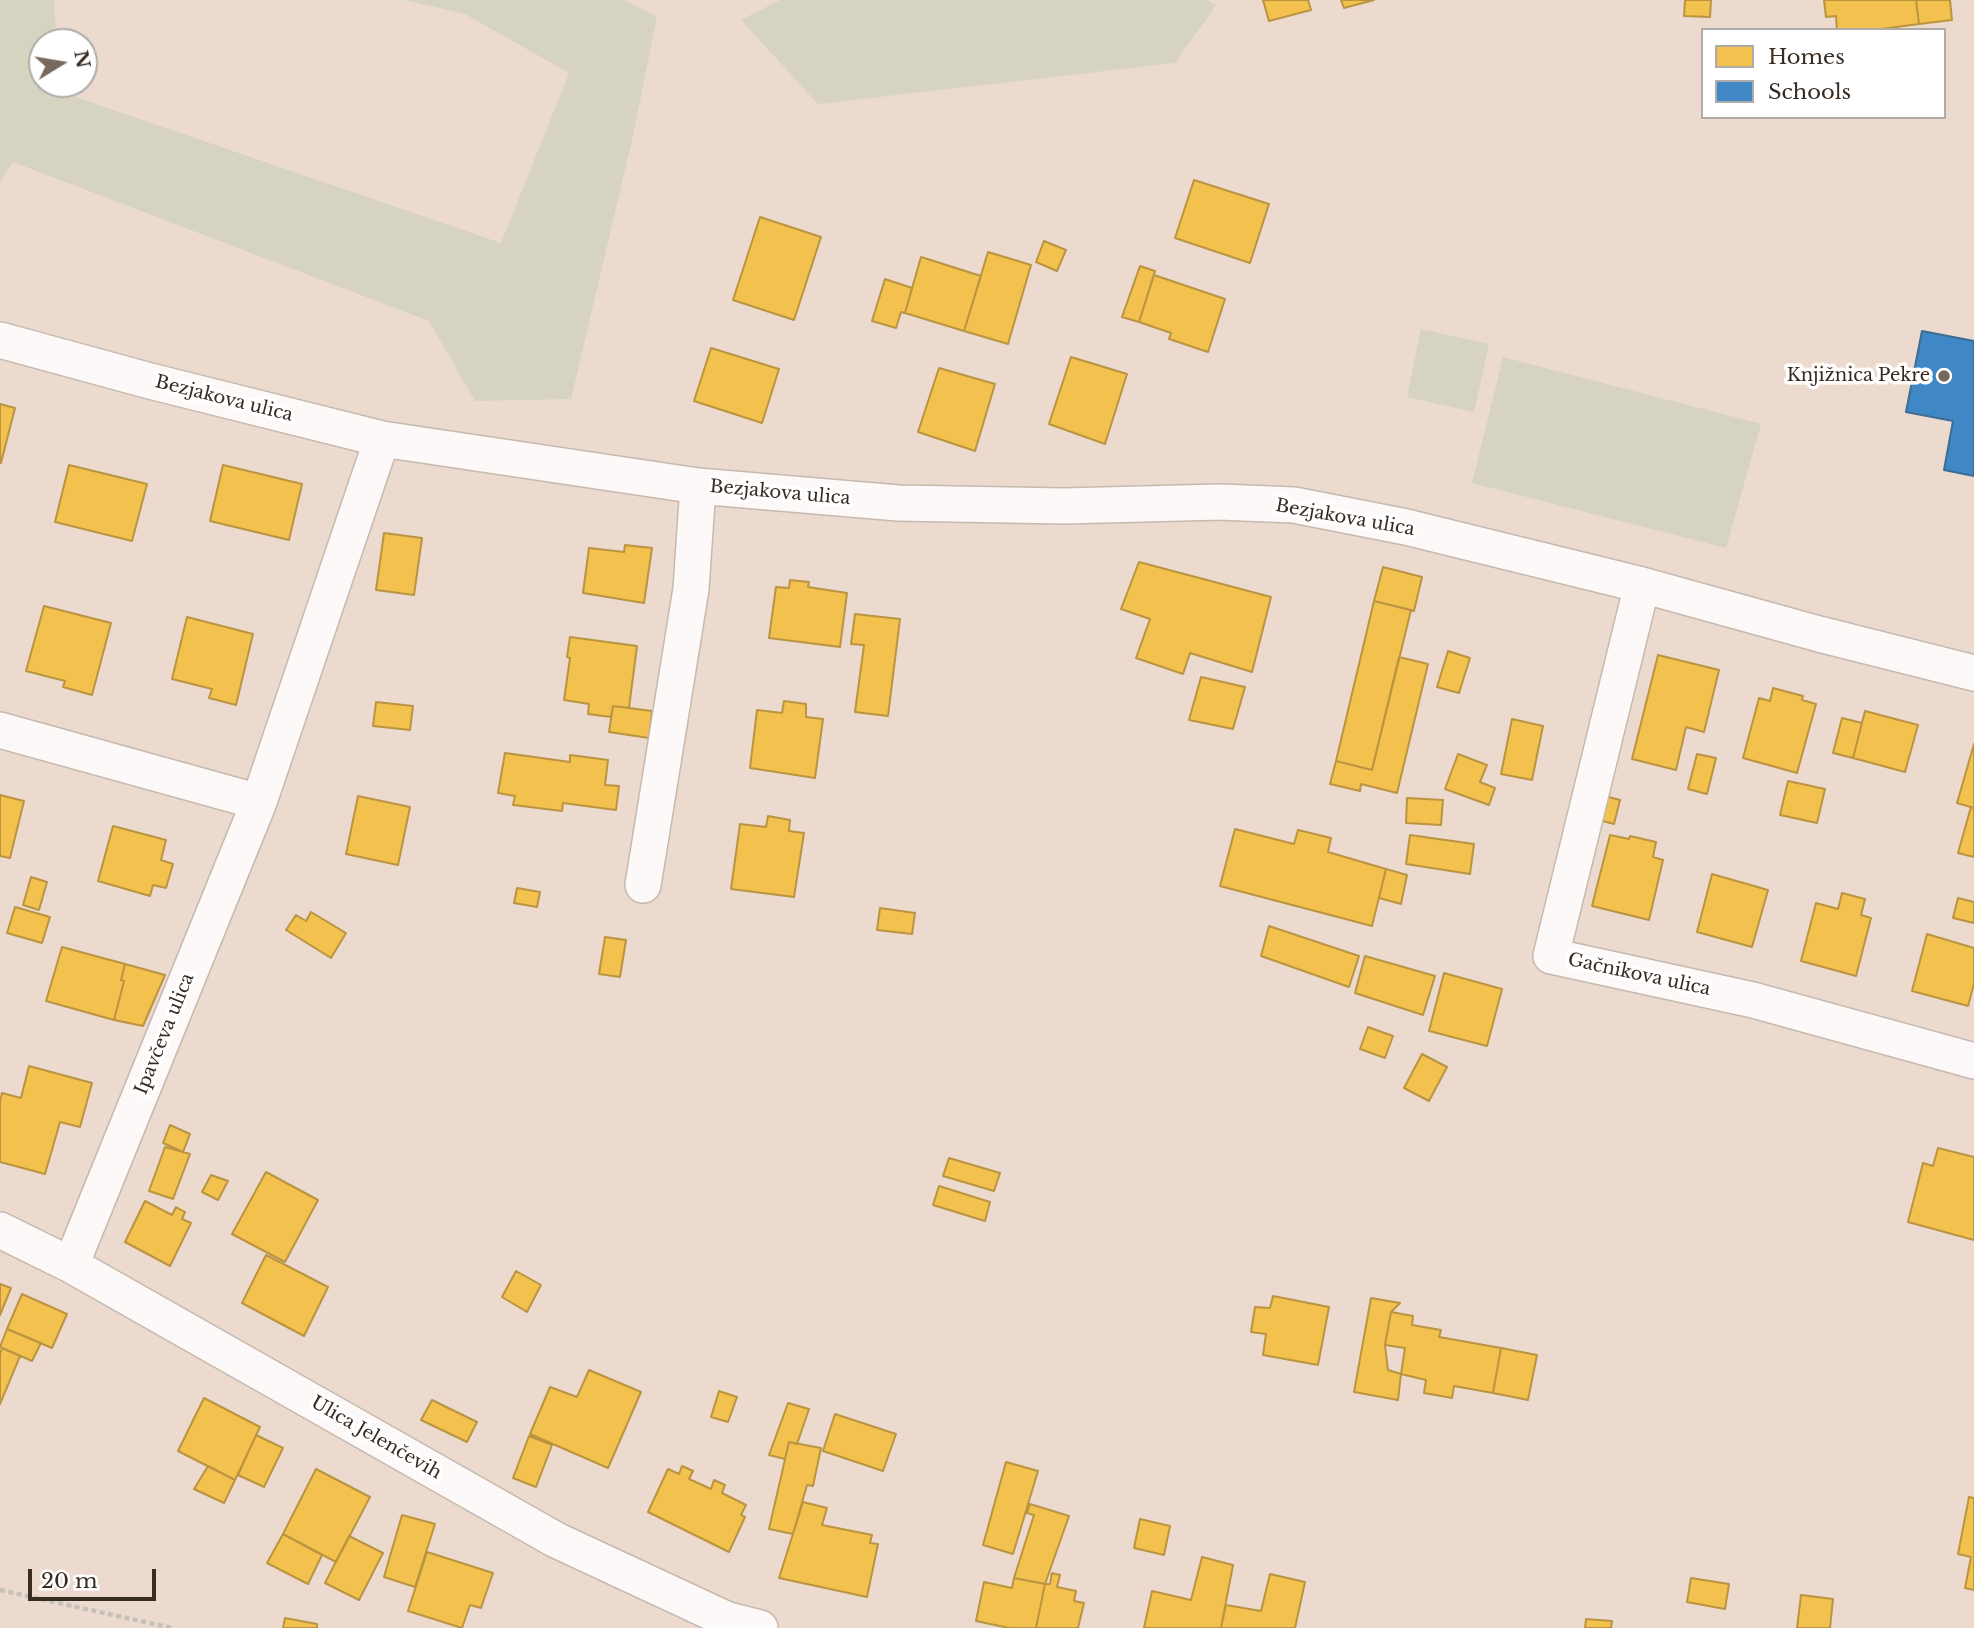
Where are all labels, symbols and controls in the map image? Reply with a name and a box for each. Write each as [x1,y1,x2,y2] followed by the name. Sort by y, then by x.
[28,28,98,98] north arrow
[1701,28,1946,119] legend
[1768,44,1845,70] text: Homes
[69,48,95,70] text: N
[1768,79,1851,105] text: Schools
[1787,365,1930,387] place label: Knjižnica Pekre
[1936,368,1952,384] marker: Knjižnica Pekre
[153,371,295,427] street label: Bezjakova ulica
[709,476,851,510] street label: Bezjakova ulica
[1274,495,1416,541] street label: Bezjakova ulica
[1566,949,1712,1001] street label: Gačnikova ulica
[131,970,199,1098] street label: Ipavčeva ulica
[307,1392,445,1484] street label: Ulica Jelenčevih
[32,1554,159,1598] scale bar
[41,1568,98,1594] text: 20 m

